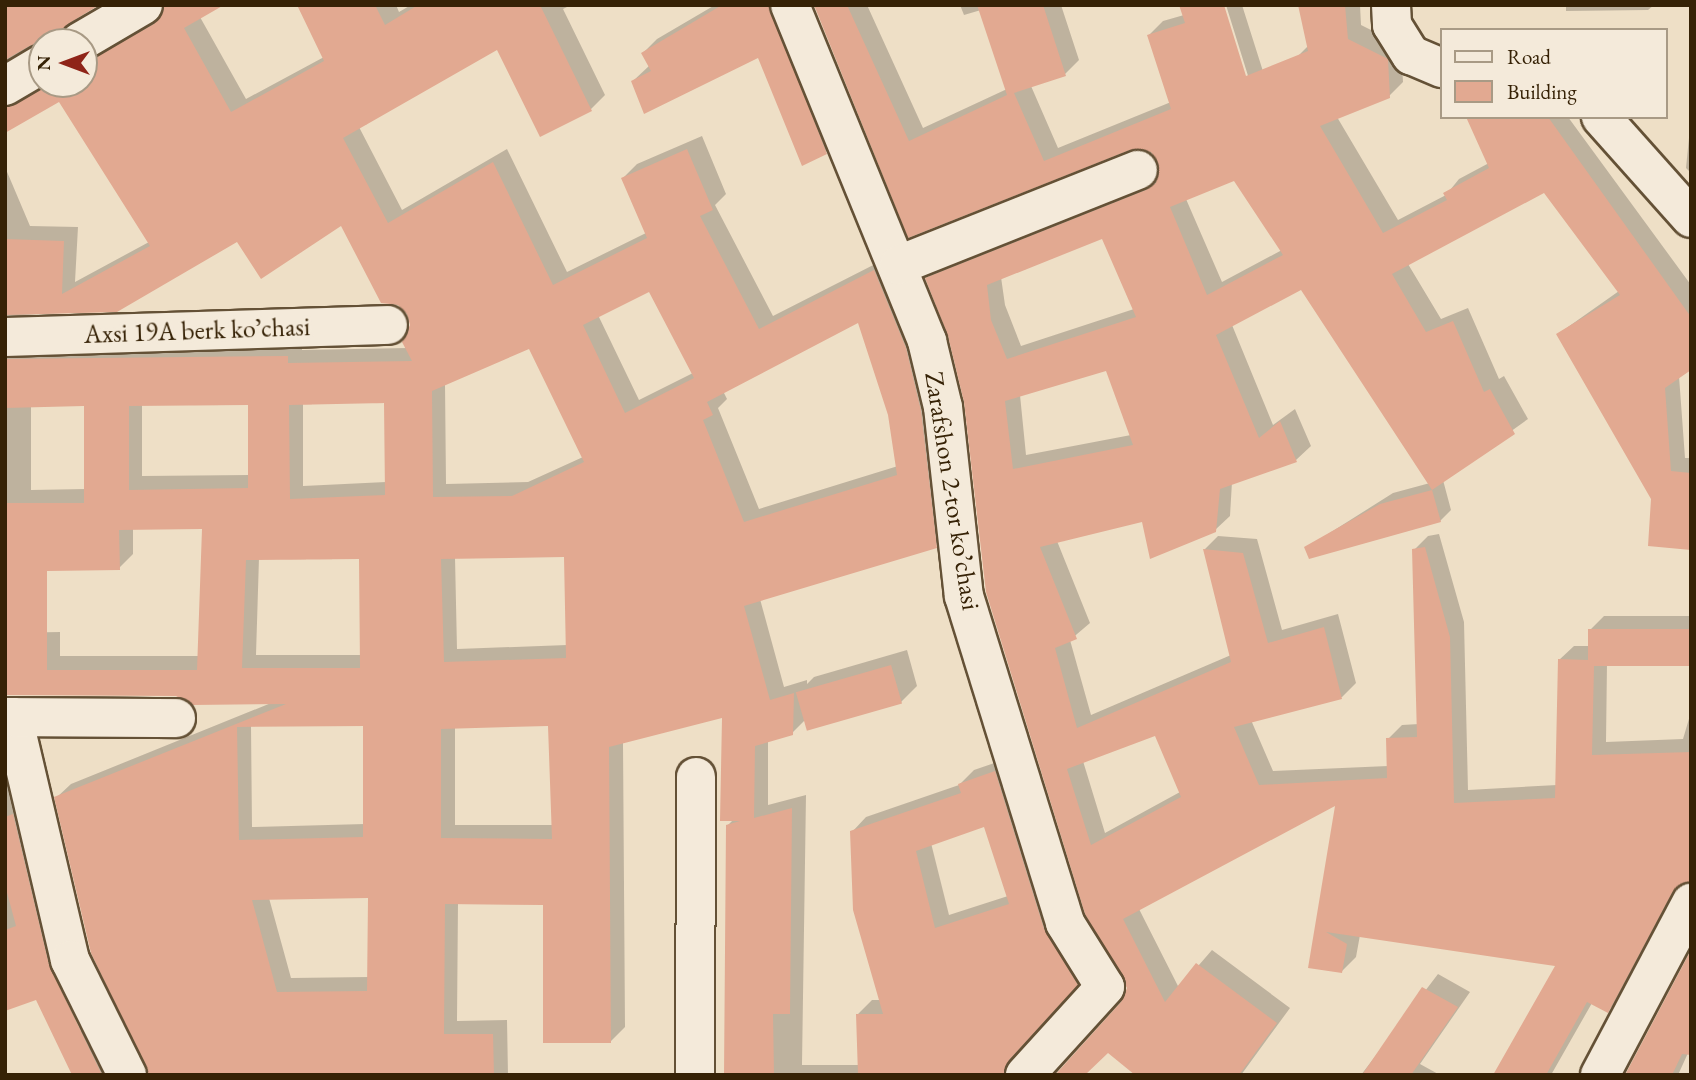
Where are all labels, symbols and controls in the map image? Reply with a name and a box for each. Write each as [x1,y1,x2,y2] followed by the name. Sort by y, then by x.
[28,28,98,98] north arrow
[1440,28,1668,119] legend
[1507,43,1551,70] text: Road
[31,55,56,71] text: N
[1507,78,1577,105] text: Building
[83,311,311,351] street label: Аxsi 19А berk koʼchasi
[918,370,986,612] street label: Zarafshon 2-tor koʼchasi

